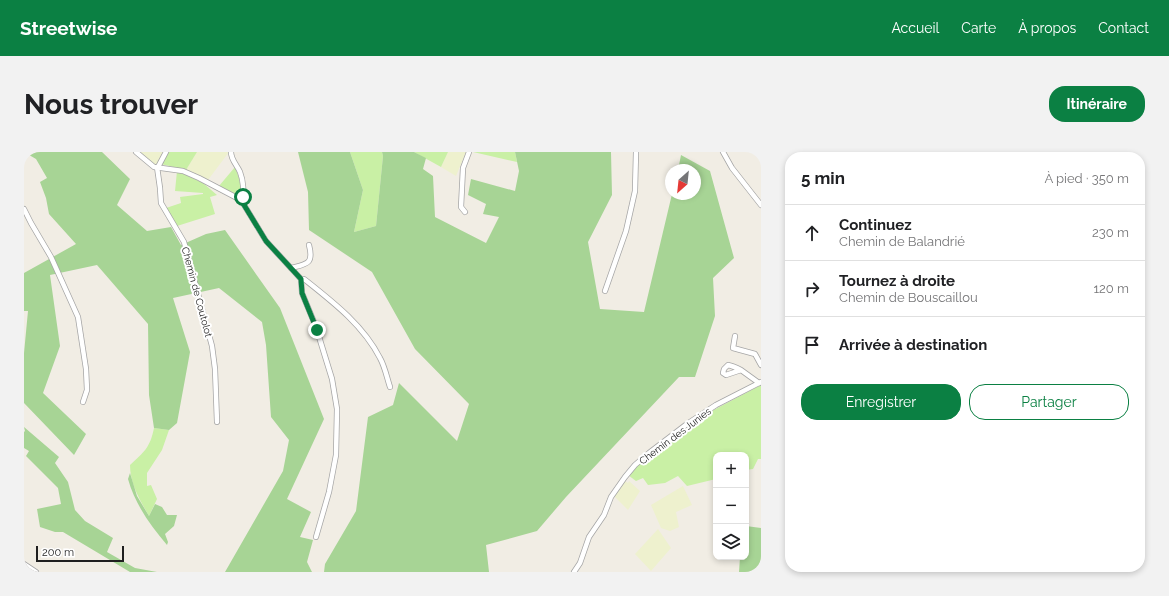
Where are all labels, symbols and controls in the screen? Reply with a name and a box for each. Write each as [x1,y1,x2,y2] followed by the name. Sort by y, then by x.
[20,17,117,39] text: Streetwise
[891,20,939,36] text: Accueil
[961,20,996,36] text: Carte
[1018,20,1076,36] text: À propos
[1098,20,1149,36] text: Contact
[1049,86,1145,122] button: Itinéraire
[24,88,198,121] text: Nous trouver
[665,164,701,200] north arrow
[801,168,845,188] text: 5 min
[1044,171,1129,186] text: À pied · 350 m
[234,188,252,206] route start
[839,216,912,234] text: Continuez
[801,222,823,244] icon: ahead
[1092,225,1129,240] text: 230 m
[839,234,965,249] text: Chemin de Balandrié
[180,246,214,339] street label: Chemin de Coutolot
[839,272,955,290] text: Tournez à droite
[801,278,823,300] icon: right
[1093,281,1129,296] text: 120 m
[839,290,978,305] text: Chemin de Bouscaillou
[308,321,326,339] route end
[801,334,823,356] icon: arrive
[839,336,987,354] text: Arrivée à destination
[801,384,961,420] button: Enregistrer
[969,384,1129,420] button: Partager
[637,405,713,467] street label: Chemin des Junies
[713,452,749,560] map controls
[713,452,749,488] button: +
[713,488,749,524] button: −
[713,524,749,560] button: layers
[36,544,124,563] scale bar
[42,546,74,559] text: 200 m

